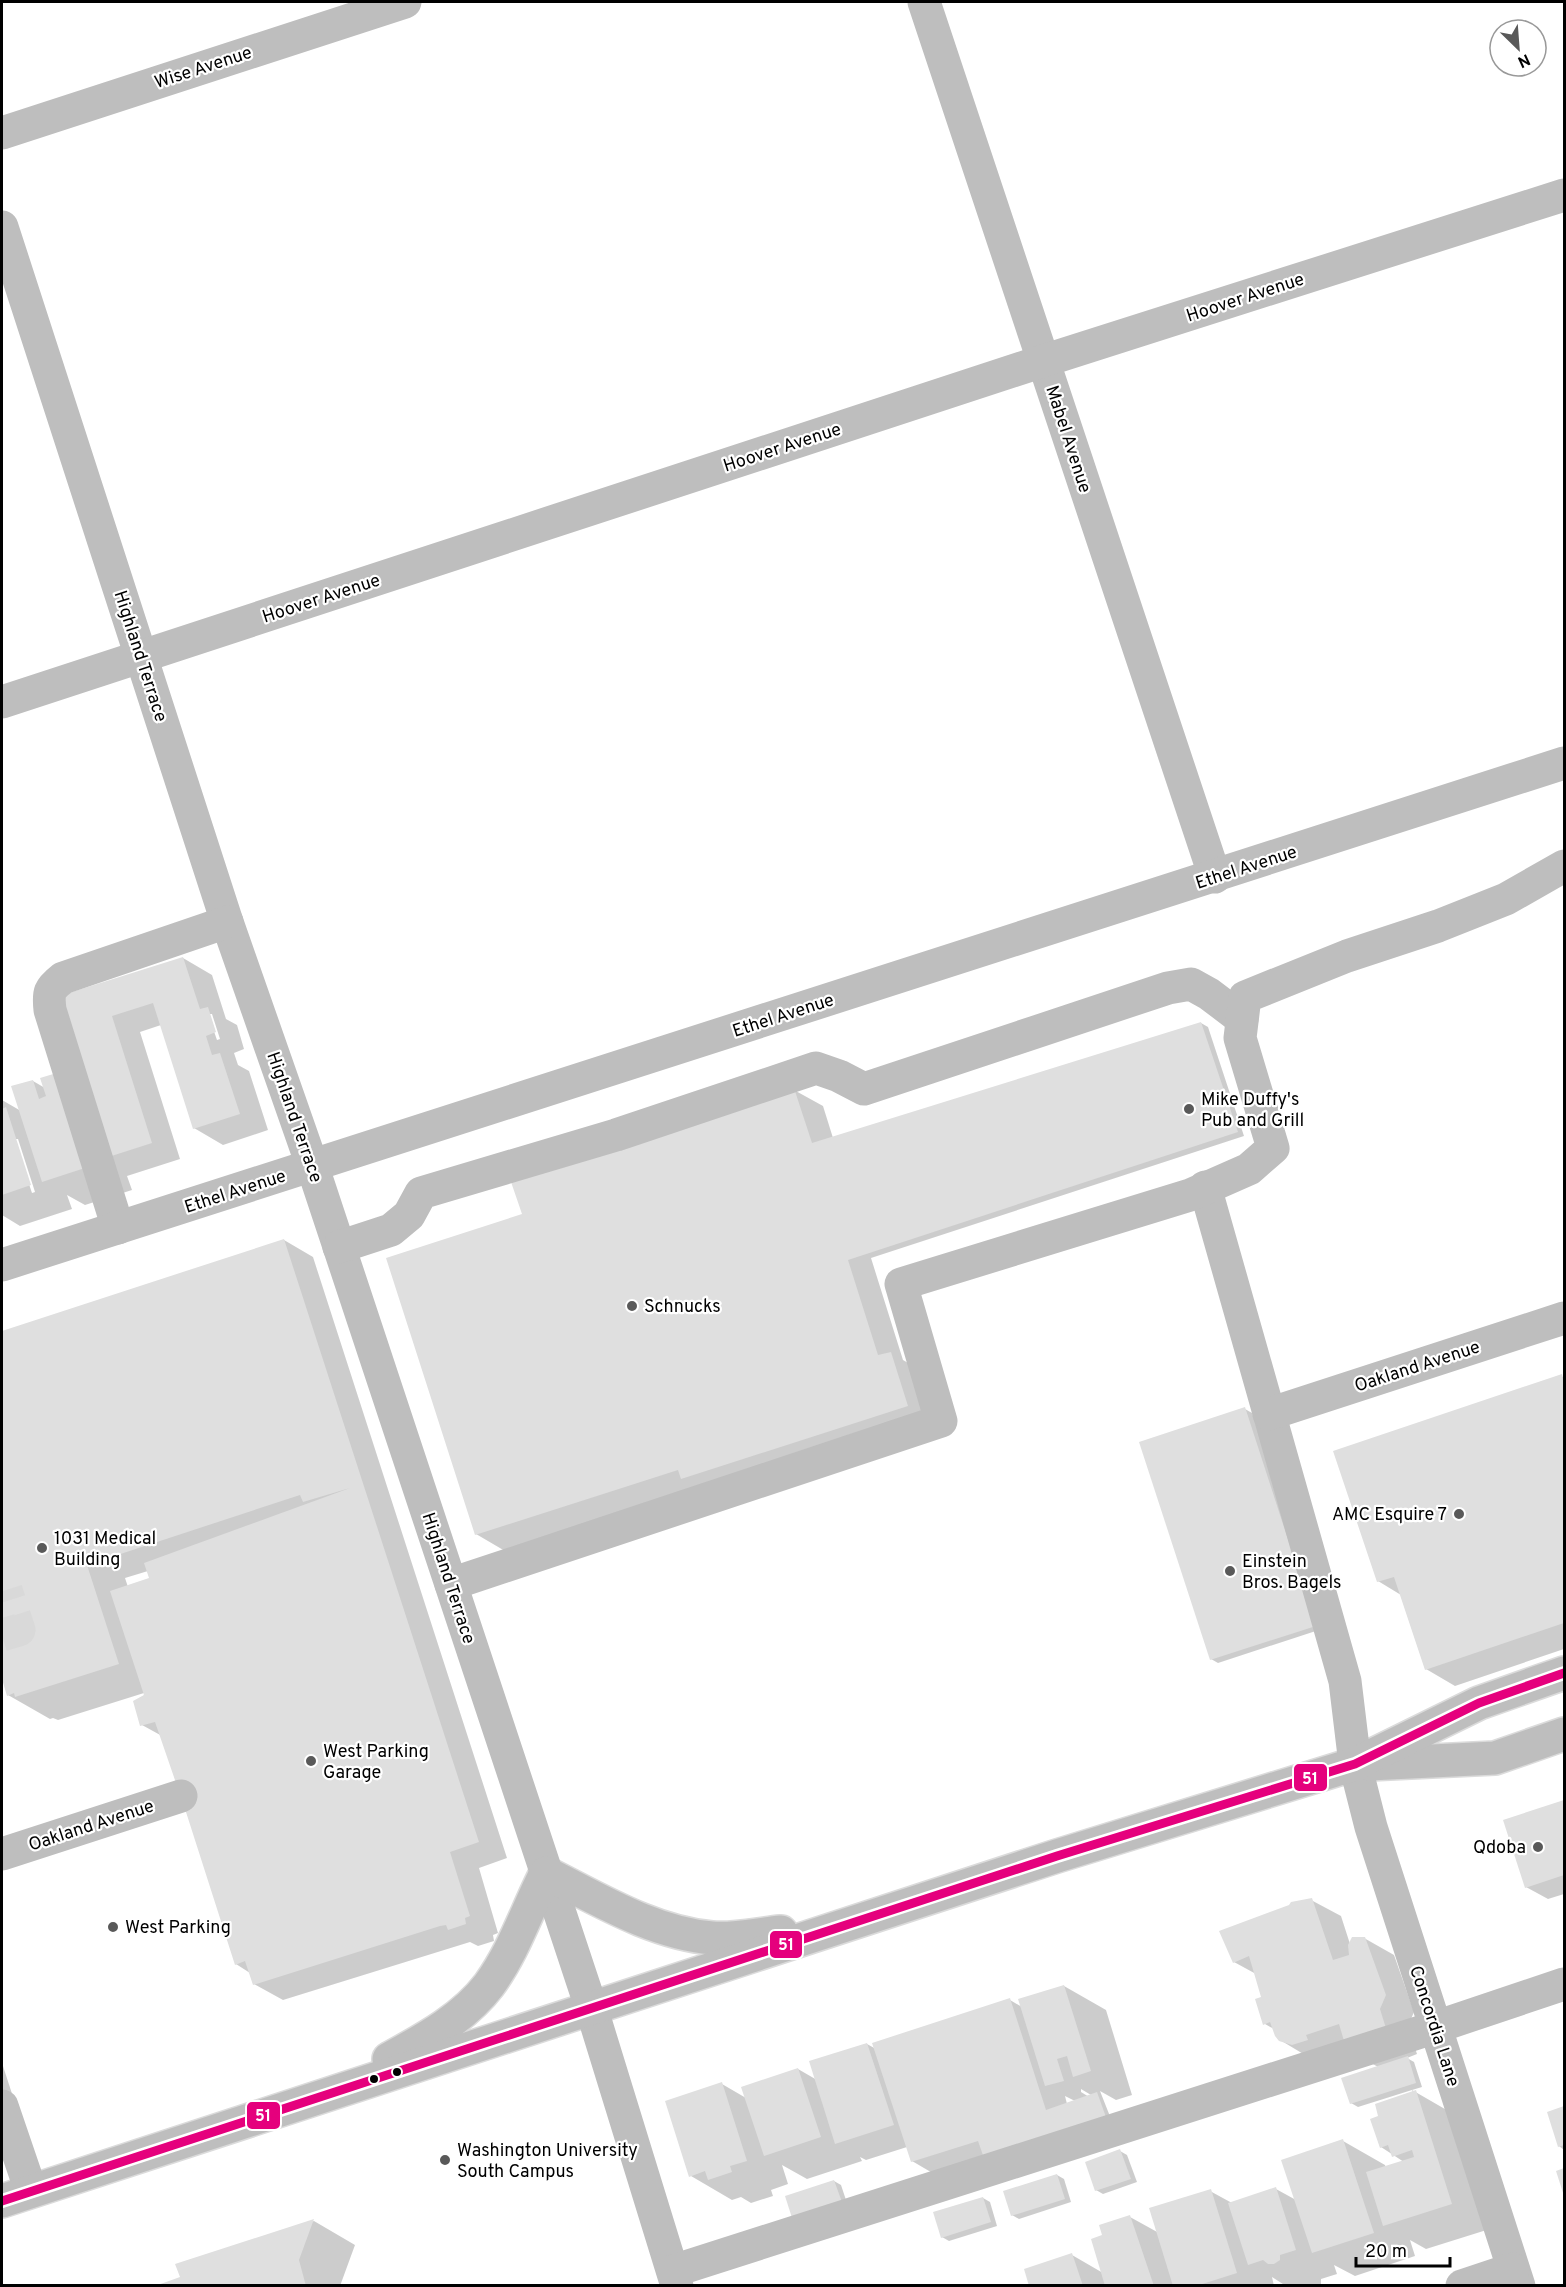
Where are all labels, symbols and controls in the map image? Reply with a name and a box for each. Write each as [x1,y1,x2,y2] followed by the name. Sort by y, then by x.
[1488,18,1548,78] north arrow
[152,42,255,95] street label: Wise Avenue
[1514,48,1533,71] text: N
[1184,269,1307,328] street label: Hoover Avenue
[1039,383,1096,496] street label: Mabel Avenue
[721,419,844,478] street label: Hoover Avenue
[260,570,383,629] street label: Hoover Avenue
[108,588,172,725] street label: Highland Terrace
[1193,841,1300,896] street label: Ethel Avenue
[730,989,837,1044] street label: Ethel Avenue
[260,1049,327,1186] street label: Highland Terrace
[1201,1089,1304,1133] place label: Mike Duffy's Pub and Grill
[1182,1102,1196,1116] marker: Mike Duffy's Pub and Grill
[182,1165,289,1220] street label: Ethel Avenue
[644,1296,721,1319] place label: Schnucks
[625,1299,639,1313] marker: Schnucks
[1352,1336,1483,1399] street label: Oakland Avenue
[1332,1504,1447,1527] place label: AMC Esquire 7
[1452,1507,1466,1521] marker: AMC Esquire 7
[416,1510,480,1647] street label: Highland Terrace
[54,1528,156,1572] place label: 1031 Medical Building
[35,1541,49,1555] marker: 1031 Medical Building
[1242,1551,1342,1595] place label: Einstein Bros. Bagels
[1223,1564,1237,1578] marker: Einstein Bros. Bagels
[323,1741,429,1785] place label: West Parking Garage
[304,1754,318,1768] marker: West Parking Garage
[1293,1763,1328,1792] line badge: 51
[1302,1770,1318,1790] text: 51
[26,1795,157,1858] street label: Oakland Avenue
[1473,1837,1526,1860] place label: Qdoba
[1531,1840,1545,1854] marker: Qdoba
[125,1917,231,1940] place label: West Parking
[106,1920,120,1934] marker: West Parking
[769,1930,803,1959] line badge: 51
[778,1936,794,1956] text: 51
[1403,1963,1464,2090] street label: Concordia Lane
[391,2066,403,2078] unlabelled marker
[368,2073,380,2085] unlabelled marker
[246,2101,281,2130] line badge: 51
[255,2107,271,2127] text: 51
[457,2140,638,2184] place label: Washington University South Campus
[438,2153,452,2167] marker: Washington University South Campus
[1356,2230,1450,2268] scale bar
[1365,2241,1407,2264] text: 20 m

